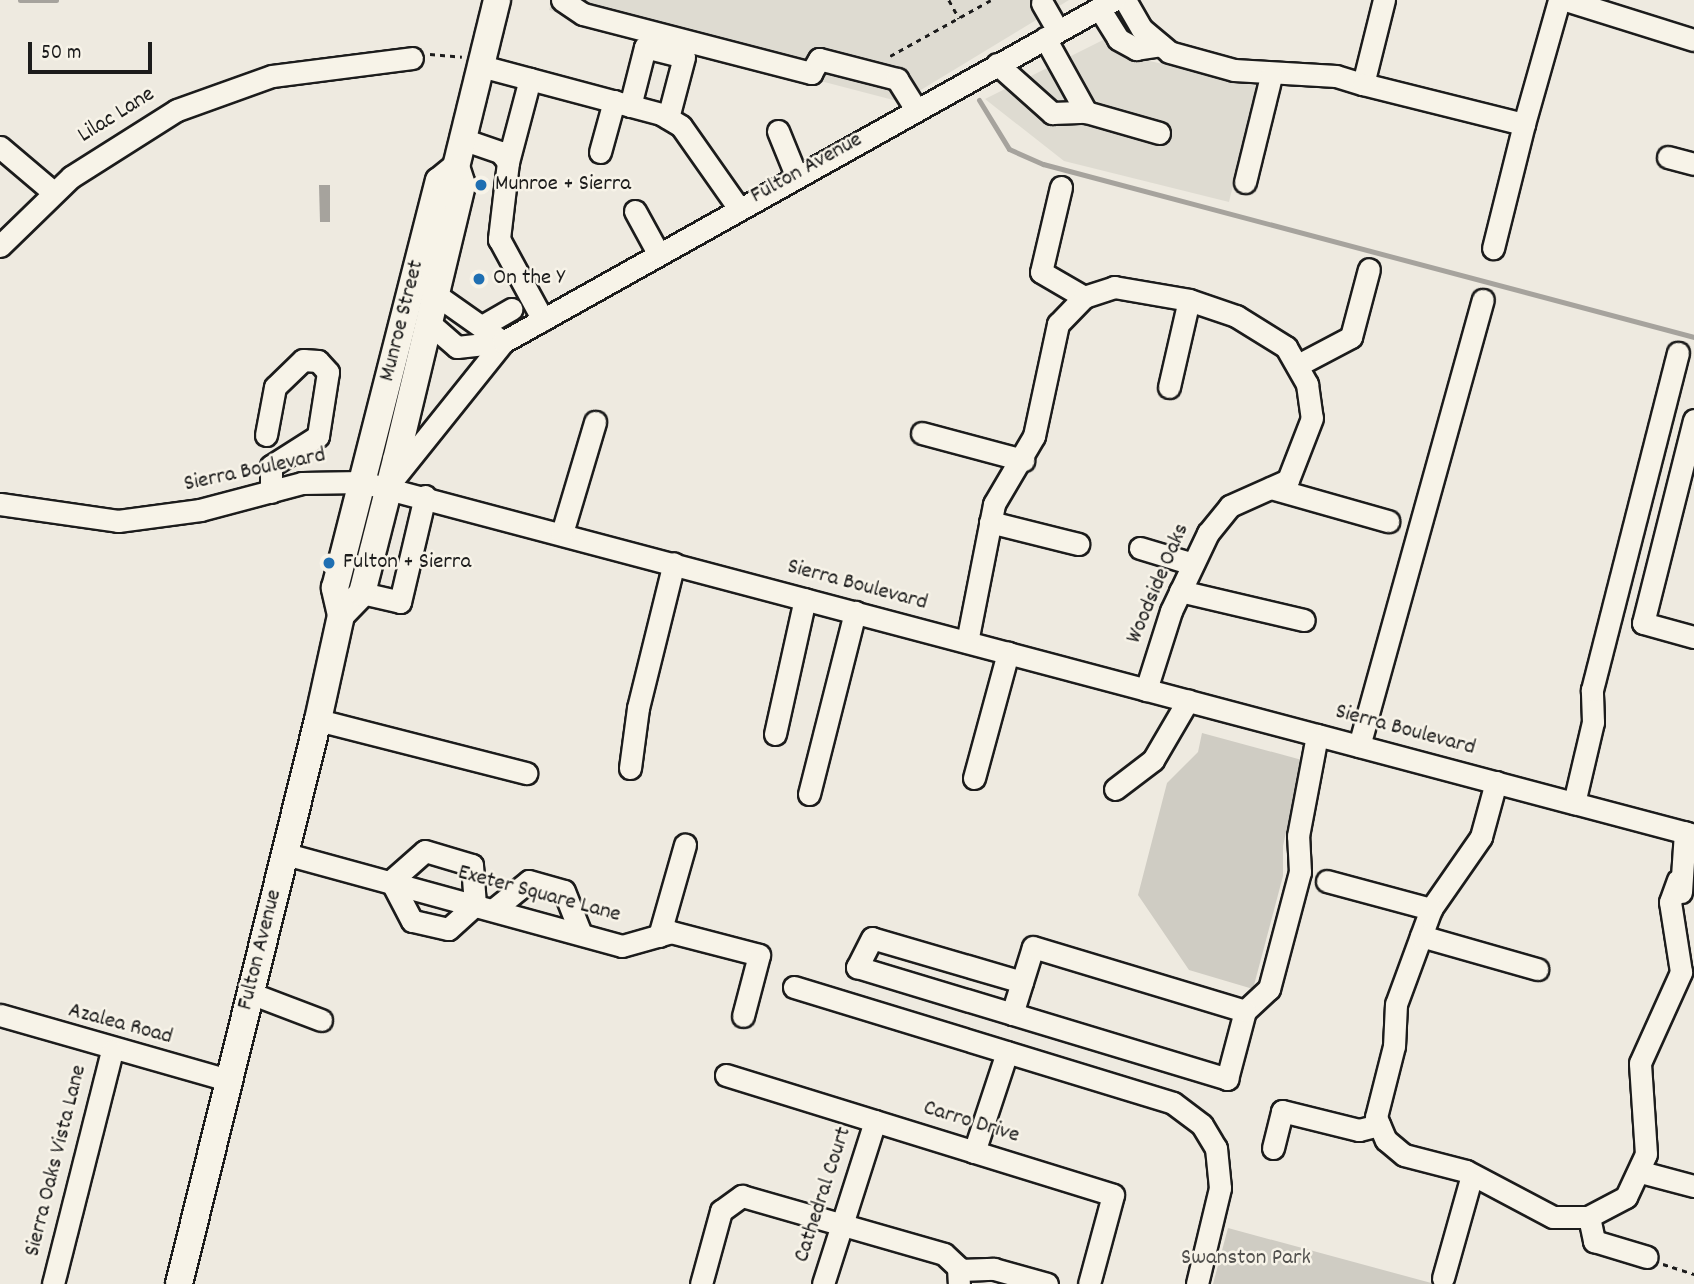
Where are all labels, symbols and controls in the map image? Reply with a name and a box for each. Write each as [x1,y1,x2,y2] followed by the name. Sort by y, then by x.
[32,28,156,72] scale bar
[41,39,81,69] text: 50 m
[74,82,160,150] street label: Lilac Lane
[746,127,868,211] street label: Fulton Avenue
[495,171,631,199] place label: Munroe + Sierra
[473,177,489,193] marker: Munroe + Sierra
[375,257,431,385] street label: Munroe Street
[493,265,565,293] place label: On the Y
[471,271,487,287] marker: On the Y
[182,443,328,499] street label: Sierra Boulevard
[1121,520,1197,648] street label: Woodside Oaks
[343,549,471,577] place label: Fulton + Sierra
[784,554,930,618] street label: Sierra Boulevard
[321,555,337,571] marker: Fulton + Sierra
[1332,699,1478,763] street label: Sierra Boulevard
[455,860,623,930] street label: Exeter Square Lane
[233,887,289,1013] street label: Fulton Avenue
[65,998,175,1052] street label: Azalea Road
[20,1062,94,1260] street label: Sierra Oaks Vista Lane
[920,1095,1022,1151] street label: Carro Drive
[789,1124,859,1266] street label: Cathedral Court
[1181,1245,1311,1273] park label: Swanston Park

